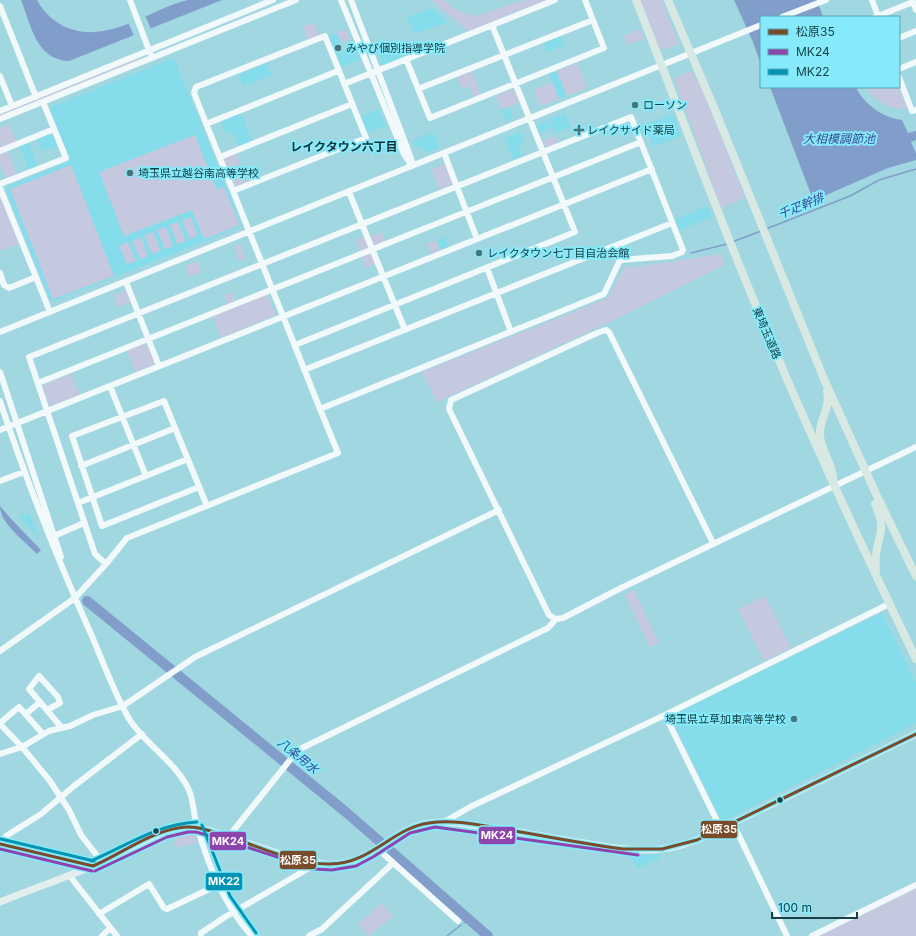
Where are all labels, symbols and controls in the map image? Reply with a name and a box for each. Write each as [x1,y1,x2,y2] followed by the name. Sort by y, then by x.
[760,16,900,88] legend
[796,24,835,39] text: 松原35
[346,41,445,55] place label: みやび個別指導学院
[333,43,343,53] marker: みやび個別指導学院
[796,44,830,59] text: MK24
[796,64,830,79] text: MK22
[643,98,687,112] place label: ローソン
[630,100,640,110] marker: ローソン
[587,123,675,137] place label: レイクサイド薬局
[574,125,584,135] marker: レイクサイド薬局
[803,131,876,146] water label: 大相模調節池
[290,139,398,154] district label: レイクタウン六丁目
[138,166,259,180] place label: 埼玉県立越谷南高等学校
[125,168,135,178] marker: 埼玉県立越谷南高等学校
[776,189,828,221] water label: 千疋幹排
[487,246,629,260] place label: レイクタウン七丁目自治会館
[474,248,484,258] marker: レイクタウン七丁目自治会館
[750,305,784,361] street label: 東埼玉道路
[665,712,786,726] place label: 埼玉県立草加東高等学校
[789,714,799,724] marker: 埼玉県立草加東高等学校
[275,735,323,778] water label: 八条用水
[775,795,785,805] unlabelled marker
[700,820,738,839] line badge: 松原35
[701,822,737,836] text: 松原35
[151,826,161,836] unlabelled marker
[478,826,516,845] line badge: MK24
[481,828,513,842] text: MK24
[209,831,247,851] line badge: MK24
[212,834,244,848] text: MK24
[279,850,317,870] line badge: 松原35
[280,853,316,867] text: 松原35
[205,872,243,891] line badge: MK22
[208,874,240,888] text: MK22
[772,894,857,920] scale bar
[778,900,812,915] text: 100 m

